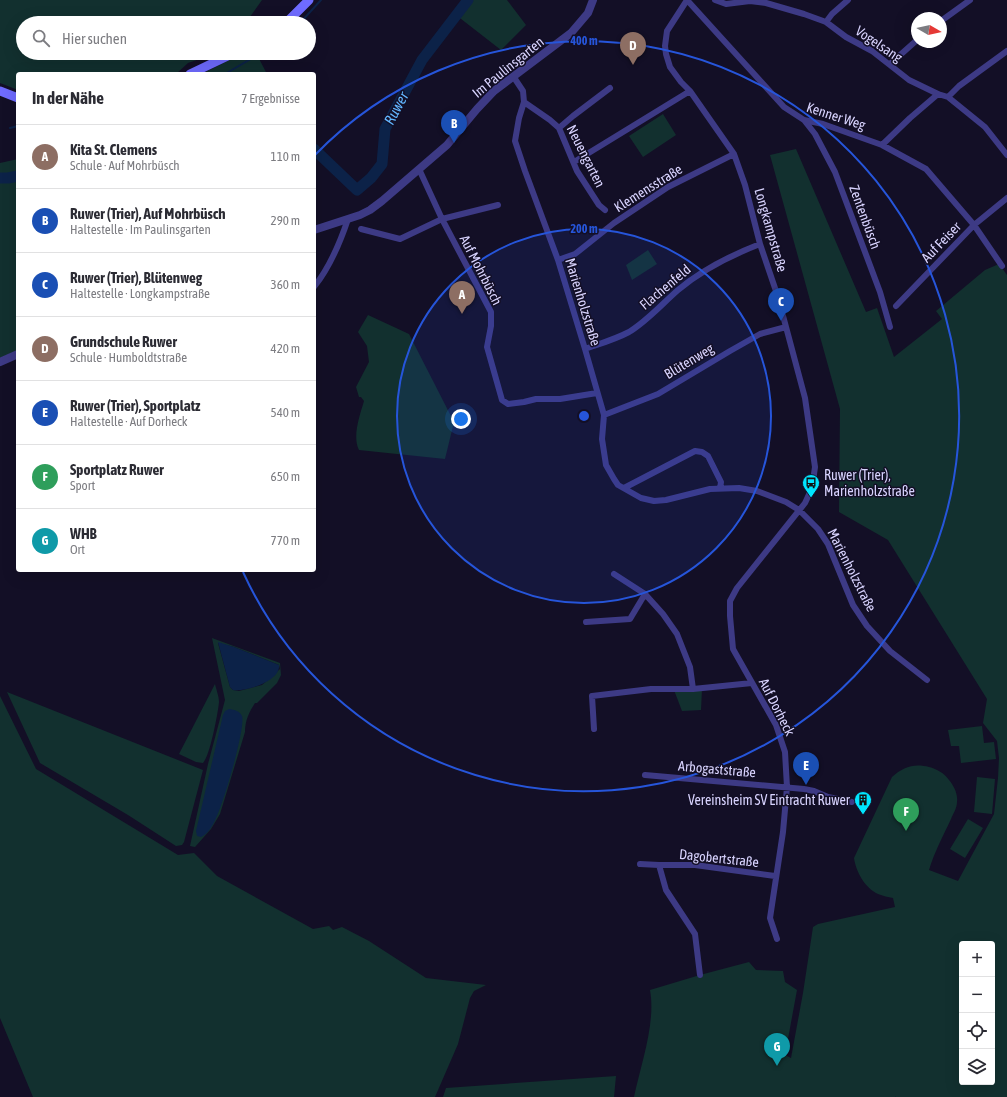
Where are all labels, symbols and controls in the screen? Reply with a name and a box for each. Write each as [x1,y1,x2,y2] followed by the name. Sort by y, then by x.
[911,12,947,48] north arrow
[16,16,316,60] search box
[853,23,905,65] street label: Vogelsang
[30,27,52,49] icon: search
[62,30,127,47] text: Hier suchen
[620,32,646,65] pin: D
[469,33,547,101] street label: Im Paulinsgarten
[569,34,598,48] text: 400 m
[32,88,104,108] text: In der Nähe
[380,88,412,127] water label: Ruwer
[241,91,300,106] text: 7 Ergebnisse
[805,99,867,133] street label: Kenner Weg
[441,110,467,143] pin: B
[563,122,609,190] street label: Neuengarten
[70,141,157,158] text: Kita St. Clemens
[42,149,48,164] text: A
[271,149,300,164] text: 110 m
[70,158,180,173] text: Schule · Auf Mohrbüsch
[611,161,685,215] street label: Klemensstraße
[846,183,884,251] street label: Zentenbüsch
[751,186,791,274] street label: Longkampstraße
[70,205,226,222] text: Ruwer (Trier), Auf Mohrbüsch
[42,213,48,228] text: B
[271,213,300,228] text: 290 m
[918,218,965,265] street label: Auf Feiser
[70,222,211,237] text: Haltestelle · Im Paulinsgarten
[570,222,598,236] text: 200 m
[456,232,506,308] street label: Auf Mohrbüsch
[562,256,604,348] street label: Marienholzstraße
[636,261,694,313] street label: Flachenfeld
[70,269,202,286] text: Ruwer (Trier), Blütenweg
[42,277,48,292] text: C
[271,277,300,292] text: 360 m
[449,281,475,314] pin: A
[70,286,210,301] text: Haltestelle · Longkampstraße
[768,288,794,321] pin: C
[70,333,177,350] text: Grundschule Ruwer
[661,340,717,382] street label: Blütenweg
[41,341,49,356] text: D
[271,341,300,356] text: 420 m
[70,350,187,365] text: Schule · Humboldtstraße
[70,397,200,414] text: Ruwer (Trier), Sportplatz
[42,405,48,420] text: E
[271,405,300,420] text: 540 m
[451,409,471,429] your location
[577,409,591,423] centre of rings
[70,414,188,429] text: Haltestelle · Auf Dorheck
[70,461,164,478] text: Sportplatz Ruwer
[824,467,915,499] place label: Ruwer (Trier), Marienholzstraße
[42,469,48,484] text: F
[271,469,300,484] text: 650 m
[801,473,821,498] bus stop icon: Ruwer (Trier), Marienholzstraße
[70,478,95,493] text: Sport
[70,525,97,542] text: WHB
[824,526,880,614] street label: Marienholzstraße
[42,533,48,548] text: G
[271,533,300,548] text: 770 m
[70,542,85,557] text: Ort
[756,676,798,738] street label: Auf Dorheck
[793,752,819,785] pin: E
[678,758,756,780] street label: Arbogaststraße
[853,790,873,815] building icon: Vereinsheim SV Eintracht Ruwer
[688,792,851,808] place label: Vereinsheim SV Eintracht Ruwer
[893,798,919,831] pin: F
[678,846,760,870] street label: Dagobertstraße
[959,941,995,1085] map controls
[959,941,995,977] button: +
[959,977,995,1013] button: −
[959,1013,995,1049] button: locate
[764,1033,790,1066] pin: G
[959,1049,995,1085] button: layers

